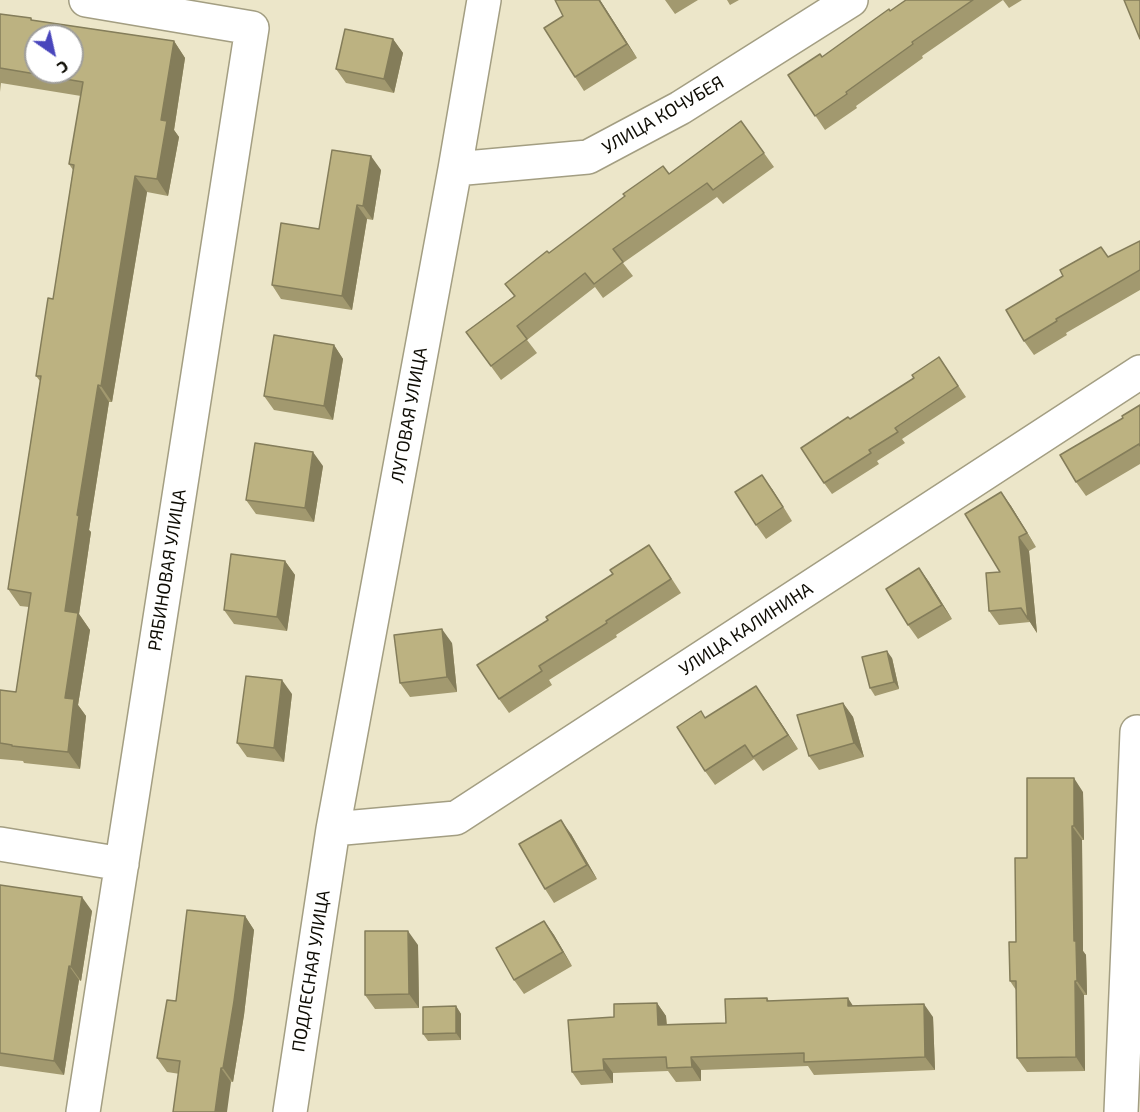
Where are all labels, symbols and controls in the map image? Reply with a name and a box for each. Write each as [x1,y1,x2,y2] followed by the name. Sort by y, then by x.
[24,24,84,84] north arrow
[54,57,72,78] text: С
[598,71,728,159] street label: УЛИЦА КОЧУБЕЯ
[386,345,432,485] street label: ЛУГОВАЯ УЛИЦА
[144,488,190,652] street label: РЯБИНОВАЯ УЛИЦА
[675,578,817,680] street label: УЛИЦА КАЛИНИНА
[288,889,334,1053] street label: ПОДЛЕСНАЯ УЛИЦА

